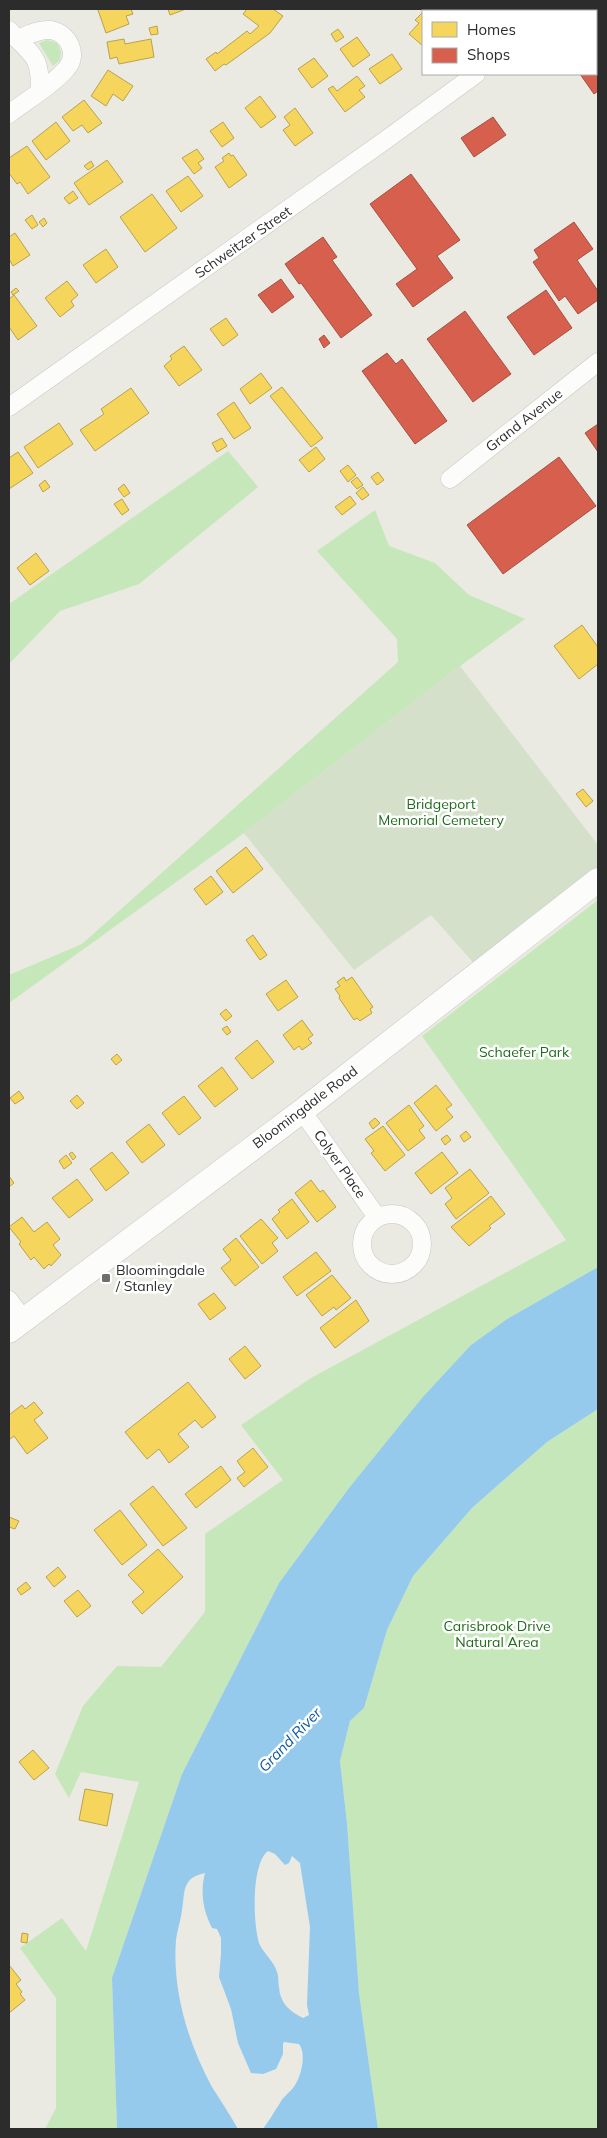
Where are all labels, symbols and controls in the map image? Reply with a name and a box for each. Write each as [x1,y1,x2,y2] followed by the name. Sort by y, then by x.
[422,10,597,75] legend
[467,20,516,39] text: Homes
[467,45,510,64] text: Shops
[191,202,295,282] street label: Schweitzer Street
[482,384,566,456] street label: Grand Avenue
[378,795,504,829] park label: Bridgeport Memorial Cemetery
[479,1043,570,1061] park label: Schaefer Park
[249,1062,361,1152] street label: Bloomingdale Road
[310,1126,370,1202] street label: Colyer Place
[115,1261,205,1295] place label: Bloomingdale / Stanley
[100,1272,112,1284] marker: Bloomingdale / Stanley
[443,1617,551,1651] park label: Carisbrook Drive Natural Area
[254,1703,325,1776] water label: Grand River

